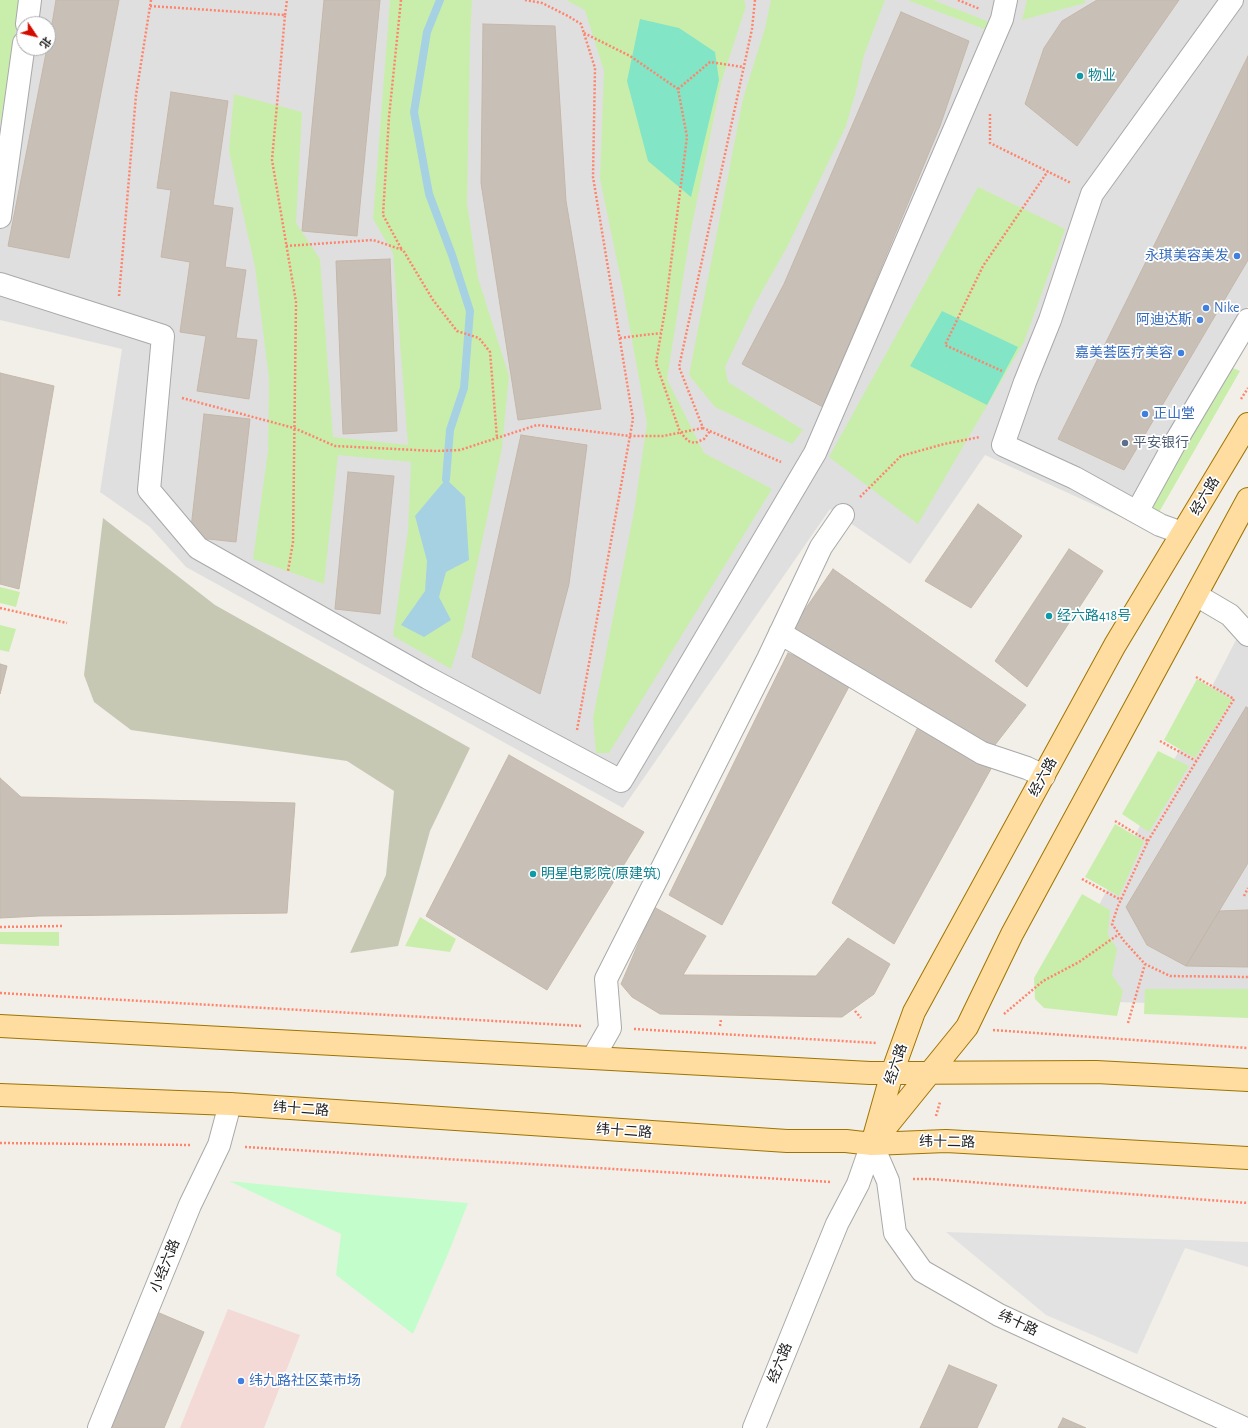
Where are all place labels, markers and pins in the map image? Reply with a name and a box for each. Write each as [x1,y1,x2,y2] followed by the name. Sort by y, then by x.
[1088,68,1116,84] place label: 物业
[1075,71,1085,81] marker: 物业
[1145,248,1229,264] place label: 永琪美容美发
[1232,251,1242,261] marker: 永琪美容美发
[1214,300,1240,316] place label: Nike
[1201,303,1211,313] marker: Nike
[1136,312,1192,328] place label: 阿迪达斯
[1195,315,1205,325] marker: 阿迪达斯
[1075,345,1173,361] place label: 嘉美荟医疗美容
[1176,348,1186,358] marker: 嘉美荟医疗美容
[1153,406,1195,422] place label: 正山堂
[1140,409,1150,419] marker: 正山堂
[1133,435,1189,451] place label: 平安银行
[1120,438,1130,448] marker: 平安银行
[1057,608,1131,624] place label: 经六路418号
[1044,611,1054,621] marker: 经六路418号
[541,866,661,882] place label: 明星电影院(原建筑)
[528,869,538,879] marker: 明星电影院(原建筑)
[249,1373,361,1389] place label: 纬九路社区菜市场
[236,1376,246,1386] marker: 纬九路社区菜市场

